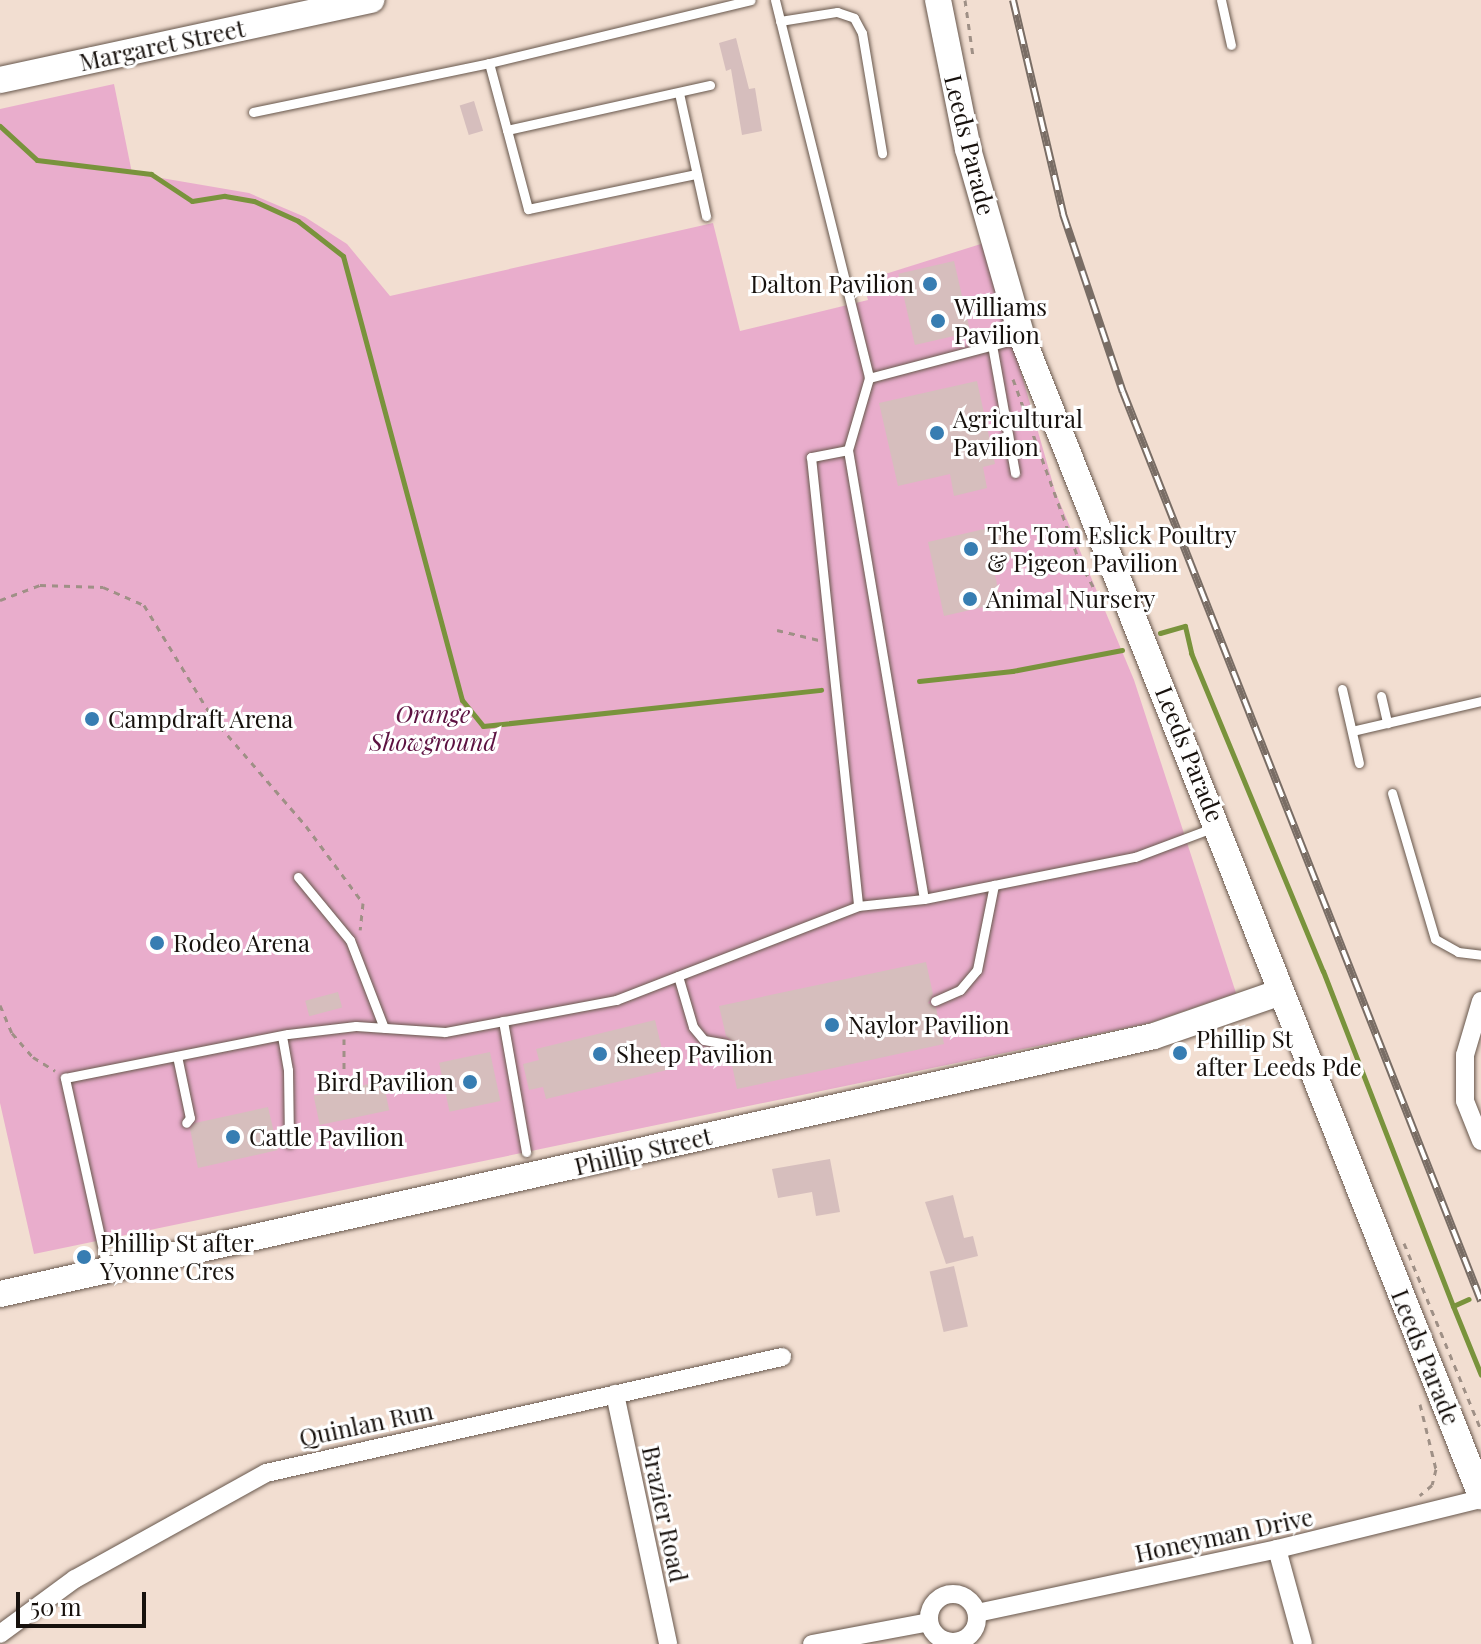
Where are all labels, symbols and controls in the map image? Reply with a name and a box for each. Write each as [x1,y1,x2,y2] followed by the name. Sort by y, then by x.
[76,13,248,77] street label: Margaret Street
[939,72,1001,218] street label: Leeds Parade
[750,270,914,298] place label: Dalton Pavilion
[921,275,939,293] marker: Dalton Pavilion
[954,293,1047,349] place label: Williams Pavilion
[929,312,947,330] marker: Williams Pavilion
[953,405,1083,461] place label: Agricultural Pavilion
[928,424,946,442] marker: Agricultural Pavilion
[987,521,1237,577] place label: The Tom Eslick Poultry & Pigeon Pavilion
[962,540,980,558] marker: The Tom Eslick Poultry & Pigeon Pavilion
[986,585,1155,613] place label: Animal Nursery
[961,590,979,608] marker: Animal Nursery
[1150,682,1230,826] street label: Leeds Parade
[369,700,497,756] park label: Orange Showground
[108,705,294,733] place label: Campdraft Arena
[83,710,101,728] marker: Campdraft Arena
[173,929,311,957] place label: Rodeo Arena
[148,934,166,952] marker: Rodeo Arena
[848,1011,1010,1039] place label: Naylor Pavilion
[823,1016,841,1034] marker: Naylor Pavilion
[1196,1025,1362,1081] place label: Phillip St after Leeds Pde
[616,1040,773,1068] place label: Sheep Pavilion
[1171,1044,1189,1062] marker: Phillip St after Leeds Pde
[591,1045,609,1063] marker: Sheep Pavilion
[316,1068,454,1096] place label: Bird Pavilion
[461,1073,479,1091] marker: Bird Pavilion
[572,1121,714,1181] street label: Phillip Street
[249,1123,404,1151] place label: Cattle Pavilion
[224,1128,242,1146] marker: Cattle Pavilion
[100,1229,254,1285] place label: Phillip St after Yvonne Cres
[75,1248,93,1266] marker: Phillip St after Yvonne Cres
[1386,1285,1466,1429] street label: Leeds Parade
[296,1396,436,1452] street label: Quinlan Run
[636,1443,694,1585] street label: Brazier Road
[1132,1502,1316,1568] street label: Honeyman Drive
[20,1576,150,1626] scale bar
[30,1590,82,1622] text: 50 m

